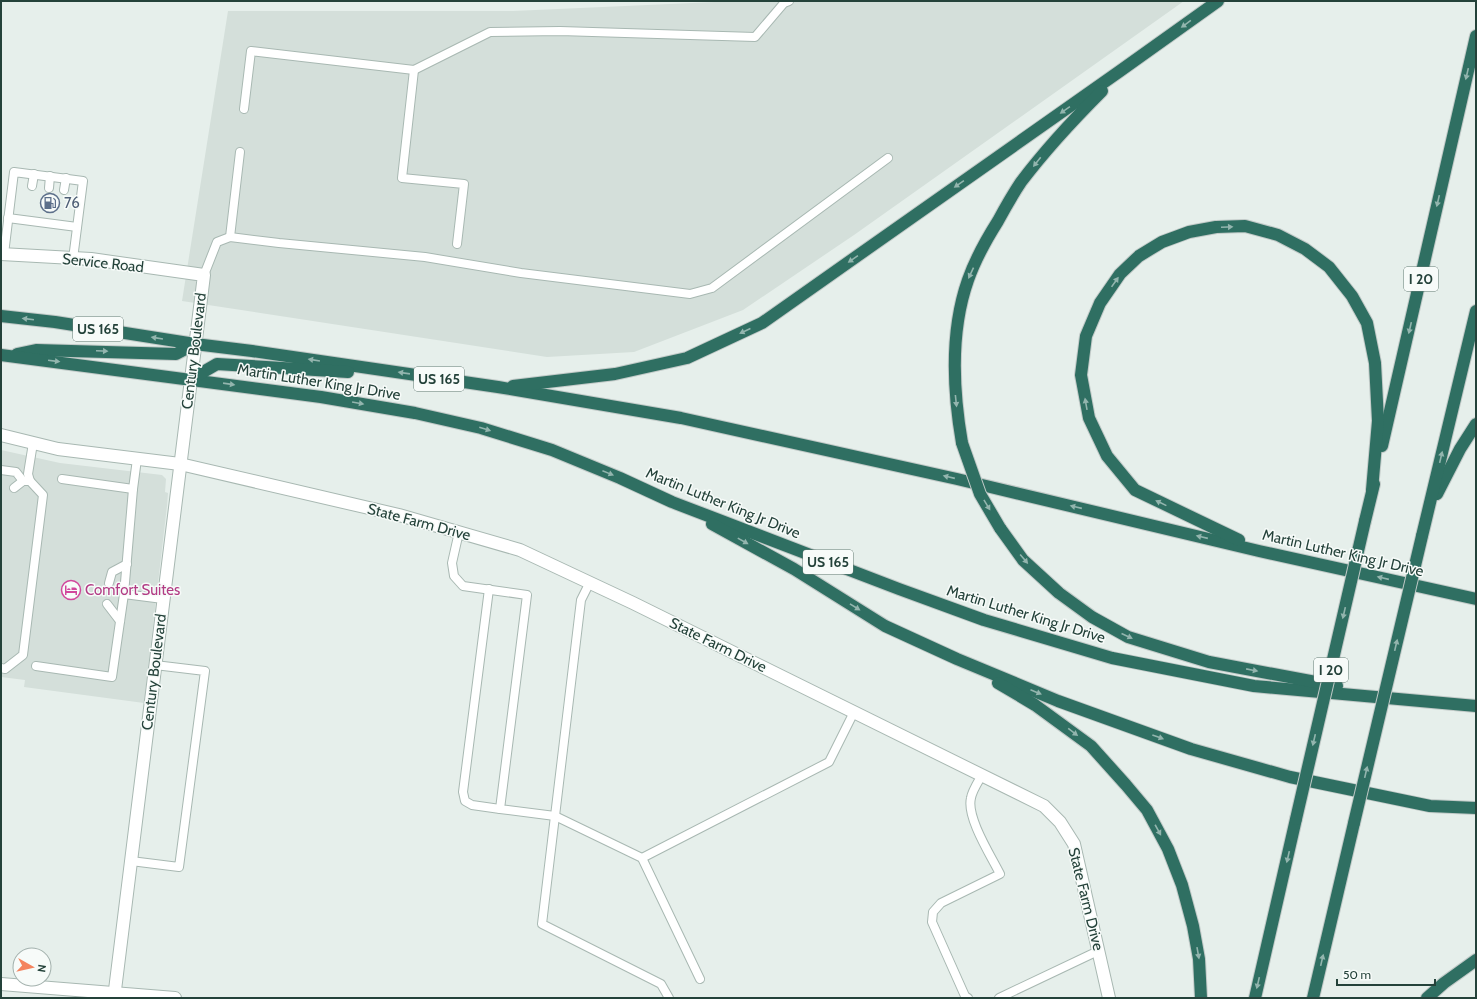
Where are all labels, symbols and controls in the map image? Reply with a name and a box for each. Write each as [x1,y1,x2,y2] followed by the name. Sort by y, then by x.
[1181,20,1191,28] one-way arrow
[1464,68,1470,80] one-way arrow
[1060,106,1071,114] one-way arrow
[1033,156,1042,167] one-way arrow
[954,180,964,188] one-way arrow
[39,192,61,214] fuel station icon: 76
[64,194,80,212] place label: 76
[1435,195,1441,207] one-way arrow
[1221,223,1233,230] one-way arrow
[61,250,145,276] street label: Service Road
[847,255,858,263] one-way arrow
[968,267,974,279] one-way arrow
[1404,267,1438,291] road number: I 20
[1111,277,1119,287] one-way arrow
[178,292,210,410] street label: Century Boulevard
[22,316,34,322] one-way arrow
[73,317,123,341] road number: US 165
[1406,321,1412,334] one-way arrow
[739,328,750,334] one-way arrow
[151,335,163,341] one-way arrow
[96,348,108,355] one-way arrow
[308,357,320,363] one-way arrow
[48,358,60,364] one-way arrow
[236,360,402,404] street label: Martin Luther King Jr Drive
[414,367,464,391] road number: US 165
[398,370,410,376] one-way arrow
[223,381,235,387] one-way arrow
[953,395,960,407] one-way arrow
[1083,398,1089,410] one-way arrow
[352,400,364,406] one-way arrow
[480,426,492,432] one-way arrow
[1439,451,1445,463] one-way arrow
[643,464,803,542] street label: Martin Luther King Jr Drive
[602,470,614,476] one-way arrow
[943,474,955,480] one-way arrow
[983,499,990,511] one-way arrow
[366,500,473,544] street label: State Farm Drive
[1156,500,1167,506] one-way arrow
[1069,504,1082,510] one-way arrow
[1261,526,1426,580] street label: Martin Luther King Jr Drive
[1196,534,1208,540] one-way arrow
[737,538,749,544] one-way arrow
[803,550,853,574] road number: US 165
[1019,554,1028,564] one-way arrow
[1377,575,1390,581] one-way arrow
[60,579,82,601] hotel icon: Comfort Suites
[85,581,180,599] place label: Comfort Suites
[944,581,1108,647] street label: Martin Luther King Jr Drive
[849,604,861,611] one-way arrow
[1340,607,1346,620] one-way arrow
[138,613,170,731] street label: Century Boulevard
[667,614,770,676] street label: State Farm Drive
[1122,633,1133,639] one-way arrow
[1394,639,1400,652] one-way arrow
[1314,658,1348,682] road number: I 20
[1246,667,1258,673] one-way arrow
[1030,689,1041,695] one-way arrow
[1068,728,1078,736] one-way arrow
[1152,734,1164,740] one-way arrow
[1311,734,1317,746] one-way arrow
[1364,766,1370,778] one-way arrow
[1154,824,1161,836] one-way arrow
[1064,845,1108,953] street label: State Farm Drive
[1284,850,1290,863] one-way arrow
[12,947,52,987] north arrow
[1195,947,1201,959] one-way arrow
[1319,954,1325,966] one-way arrow
[1337,961,1435,987] scale bar
[34,964,49,973] text: N
[1343,967,1371,982] text: 50 m
[1255,977,1261,989] one-way arrow

